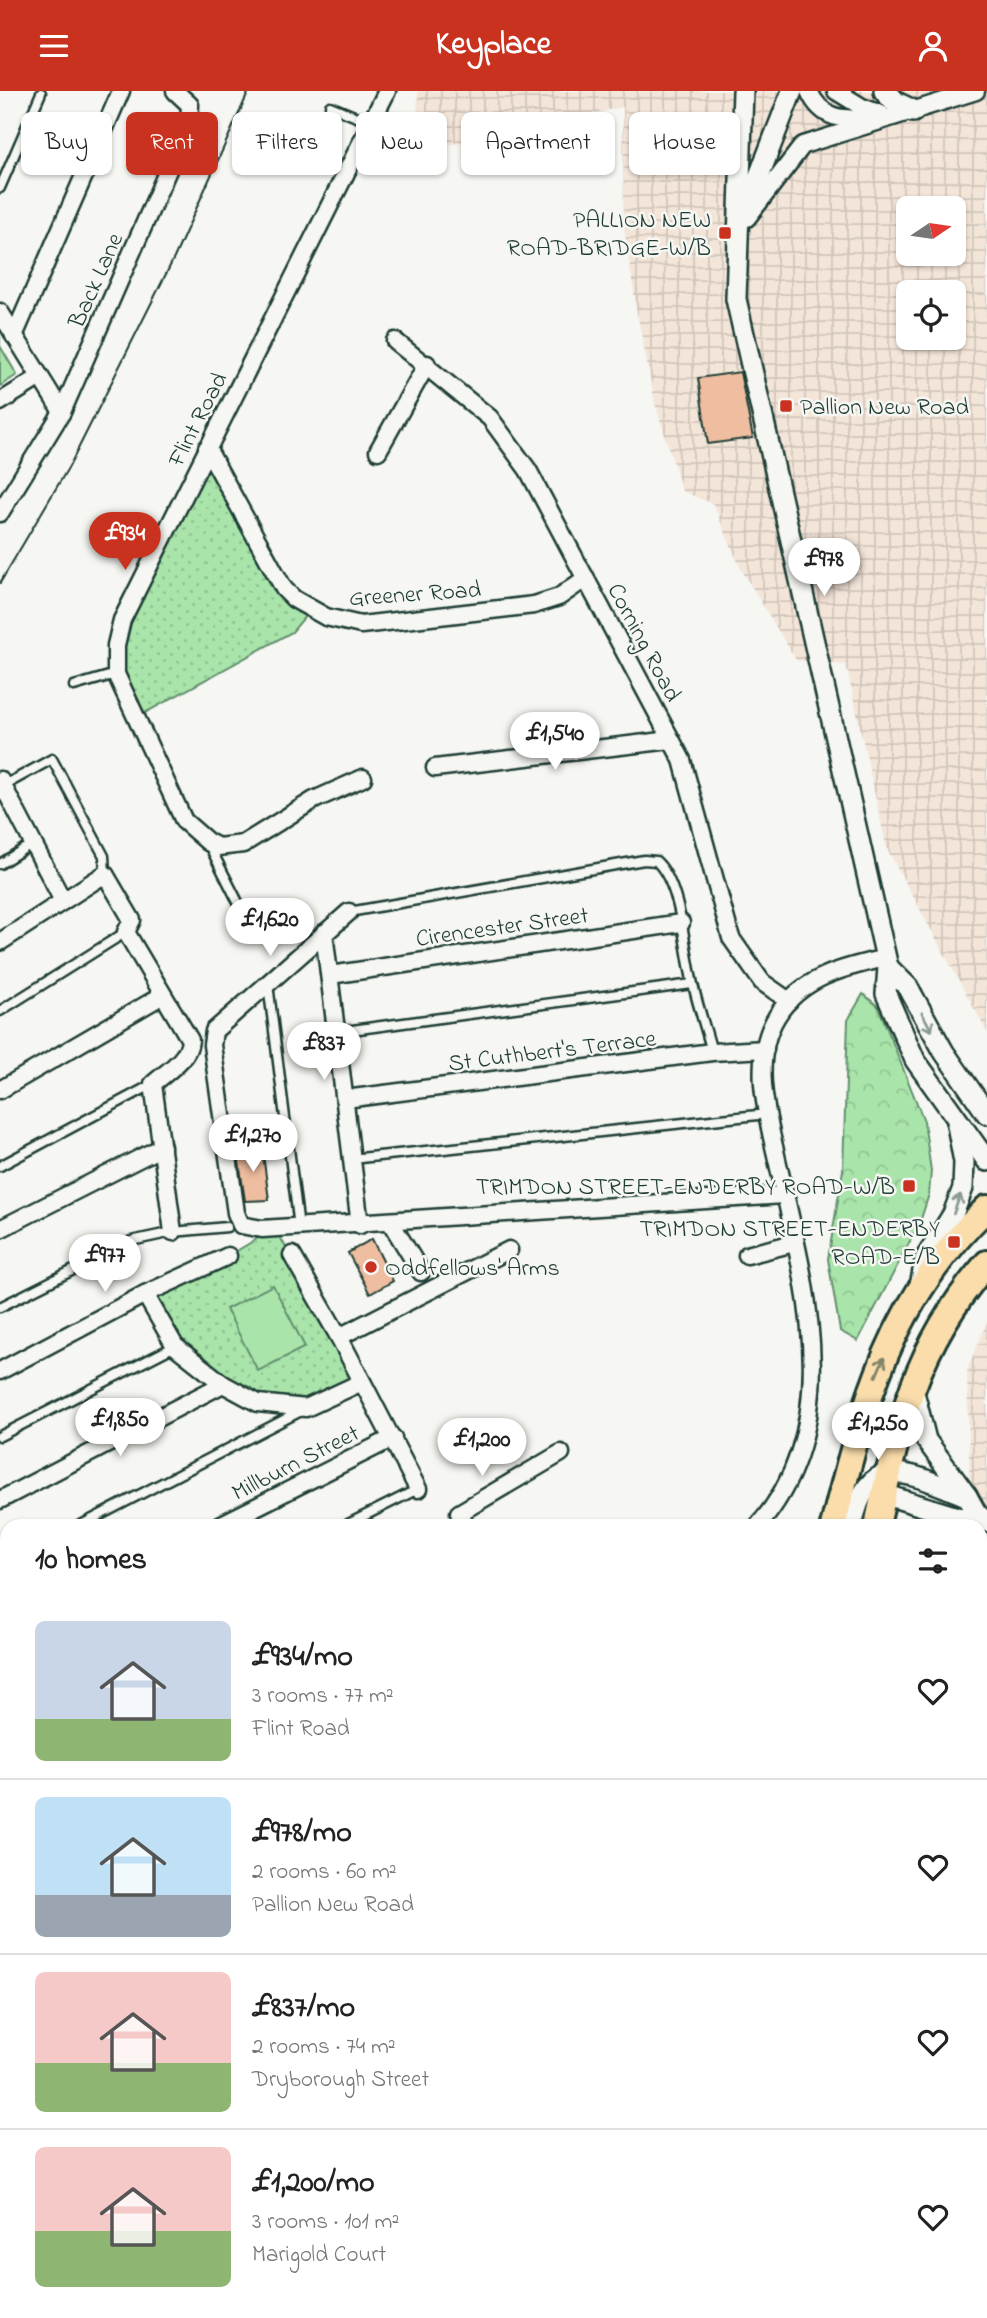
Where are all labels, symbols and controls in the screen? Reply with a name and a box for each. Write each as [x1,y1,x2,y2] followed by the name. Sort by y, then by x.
[436,22,551,69] text: Keyplace
[35,27,73,65] icon: menu
[914,27,952,65] icon: person
[21,112,112,175] chip: Buy
[126,112,218,175] chip: Rent
[232,112,342,175] chip: Filters
[356,112,447,175] chip: New
[461,112,615,175] chip: Apartment
[629,112,740,175] chip: House
[896,196,966,266] north arrow
[896,196,966,350] map controls
[507,204,711,267] place label: PALLION NEW ROAD-BRIDGE-W/B
[717,225,733,241] marker: PALLION NEW ROAD-BRIDGE-W/B
[60,228,134,335] street label: Back Lane
[896,280,966,350] button: locate
[160,366,238,474] street label: Flint Road
[800,391,970,426] place label: Pallion New Road
[778,398,794,414] marker: Pallion New Road
[84,512,166,572] pin: £934
[105,518,145,551] text: £934
[783,539,865,598] pin: £978
[804,544,844,577] text: £978
[348,573,483,618] street label: Greener Road
[597,578,689,709] street label: Corning Road
[498,713,612,772] pin: £1,540
[526,718,584,751] text: £1,540
[213,899,327,958] pin: £1,620
[414,899,591,958] street label: Cirencester Street
[241,904,299,937] text: £1,620
[920,1012,934,1032] one-way arrow
[446,1022,658,1083] street label: St Cuthbert's Terrace
[283,1023,365,1082] pin: £837
[303,1028,345,1061] text: £837
[196,1115,310,1174] pin: £1,270
[225,1120,281,1153] text: £1,270
[476,1171,895,1206] place label: TRIMDON STREET-ENDERBY ROAD-W/B
[901,1178,917,1194] marker: TRIMDON STREET-ENDERBY ROAD-W/B
[951,1194,964,1216] one-way arrow
[640,1213,940,1276] place label: TRIMDON STREET-ENDERBY ROAD-E/B
[946,1234,962,1250] marker: TRIMDON STREET-ENDERBY ROAD-E/B
[64,1235,146,1294] pin: £977
[85,1240,125,1273] text: £977
[385,1252,560,1287] place label: Oddfellows' Arms
[363,1259,379,1275] marker: Oddfellows' Arms
[874,1357,887,1378] one-way arrow
[63,1399,177,1458] pin: £1,850
[821,1403,935,1462] pin: £1,250
[91,1404,149,1437] text: £1,850
[848,1408,908,1441] text: £1,250
[226,1417,366,1511] street label: Millburn Street
[425,1419,539,1478] pin: £1,200
[453,1424,511,1457] text: £1,200
[35,1539,147,1583] text: 10 homes
[914,1542,952,1580] icon: filters
[252,1636,353,1680] text: £934/mo
[91,1649,175,1733] icon: home
[914,1672,952,1710] icon: heart
[252,1680,394,1713] text: 3 rooms · 77 m²
[252,1713,350,1746] text: Flint Road
[252,1812,352,1856] text: £978/mo
[91,1825,175,1909] icon: home
[914,1848,952,1886] icon: heart
[252,1856,397,1889] text: 2 rooms · 60 m²
[252,1889,414,1922] text: Pallion New Road
[252,1987,355,2031] text: £837/mo
[91,2000,175,2084] icon: home
[914,2023,952,2061] icon: heart
[252,2031,396,2064] text: 2 rooms · 74 m²
[252,2064,429,2097] text: Dryborough Street
[252,2162,375,2206] text: £1,200/mo
[91,2175,175,2259] icon: home
[914,2198,952,2236] icon: heart
[252,2206,399,2239] text: 3 rooms · 101 m²
[252,2239,386,2272] text: Marigold Court

